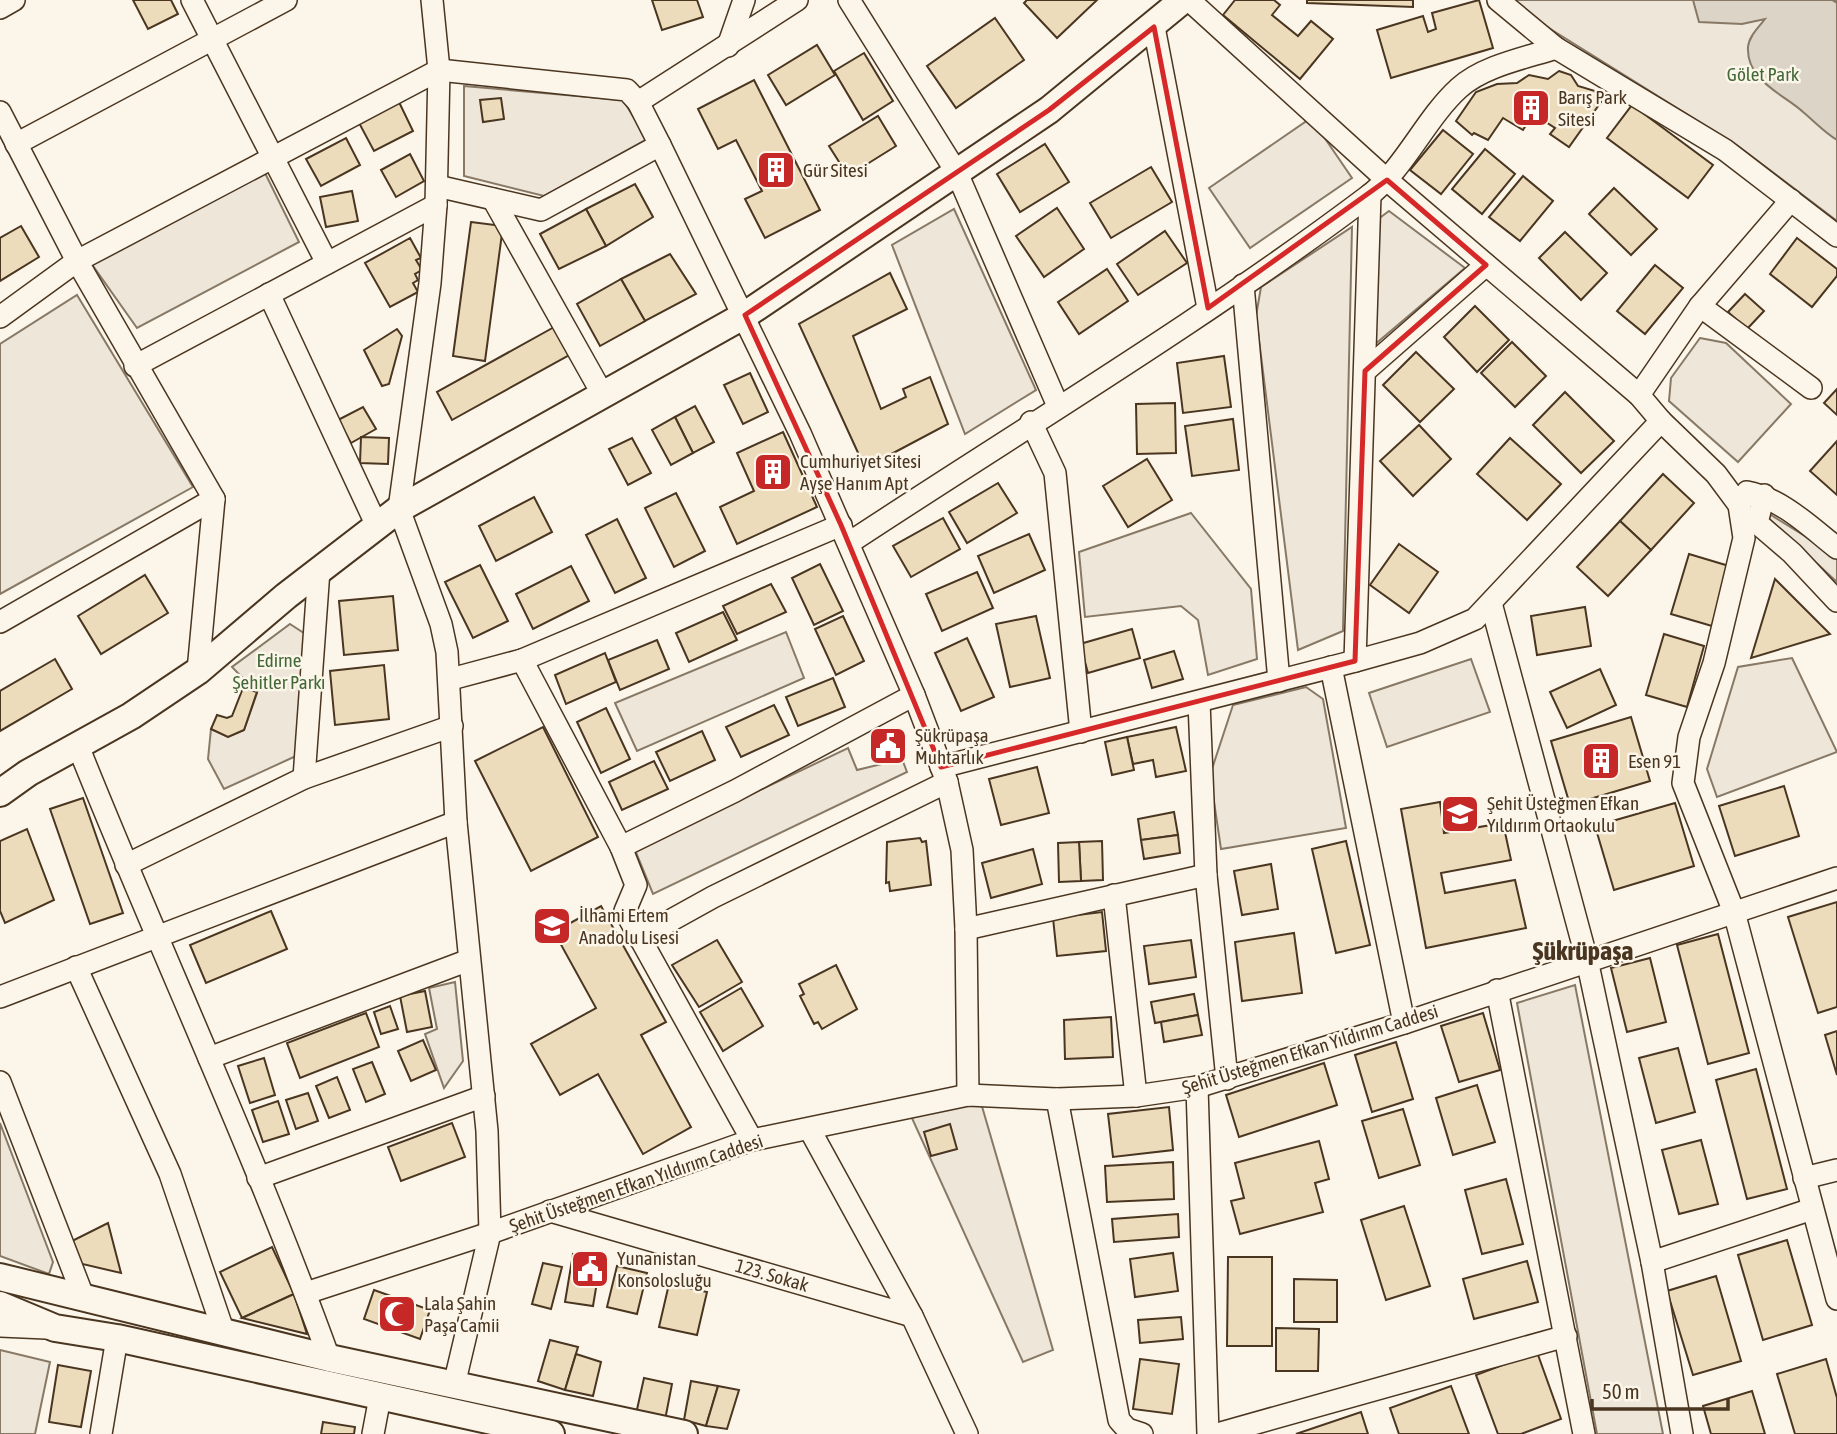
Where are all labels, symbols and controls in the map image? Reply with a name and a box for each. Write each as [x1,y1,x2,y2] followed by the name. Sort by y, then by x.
[1727,63,1800,85] park label: Gölet Park
[1558,86,1627,130] place label: Barış Park Sitesi
[1510,87,1552,129] building icon: Barış Park Sitesi
[755,149,797,191] building icon: Gür Sitesi
[803,159,868,181] place label: Gür Sitesi
[800,450,921,494] place label: Cumhuriyet Sitesi Ayşe Hanım Apt
[752,451,794,493] building icon: Cumhuriyet Sitesi Ayşe Hanım Apt
[233,649,325,693] park label: Edirne Şehitler Parkı
[915,724,989,768] place label: Şükrüpaşa Muhtarlık
[867,725,909,767] public building icon: Şükrüpaşa Muhtarlık
[1580,740,1622,782] building icon: Esen 91
[1628,750,1681,772] place label: Esen 91
[1487,792,1639,836] place label: Şehit Üsteğmen Efkan Yıldırım Ortaokulu
[1439,793,1481,835] school or university icon: Şehit Üsteğmen Efkan Yıldırım Ortaokulu
[579,904,679,948] place label: İlhami Ertem Anadolu Lisesi
[531,905,573,947] school or university icon: İlhami Ertem Anadolu Lisesi
[1533,936,1633,966] district label: Şükrüpaşa
[1179,1000,1441,1098] street label: Şehit Üsteğmen Efkan Yıldırım Caddesi
[506,1129,766,1237] street label: Şehit Üsteğmen Efkan Yıldırım Caddesi
[617,1247,712,1291] place label: Yunanistan Konsolosluğu
[569,1248,611,1290] public building icon: Yunanistan Konsolosluğu
[733,1254,812,1296] street label: 123. Sokak
[424,1292,500,1336] place label: Lala Şahin Paşa Camii
[376,1293,418,1335] mosque icon: Lala Şahin Paşa Camii
[1592,1368,1728,1412] scale bar
[1602,1379,1640,1403] text: 50 m

